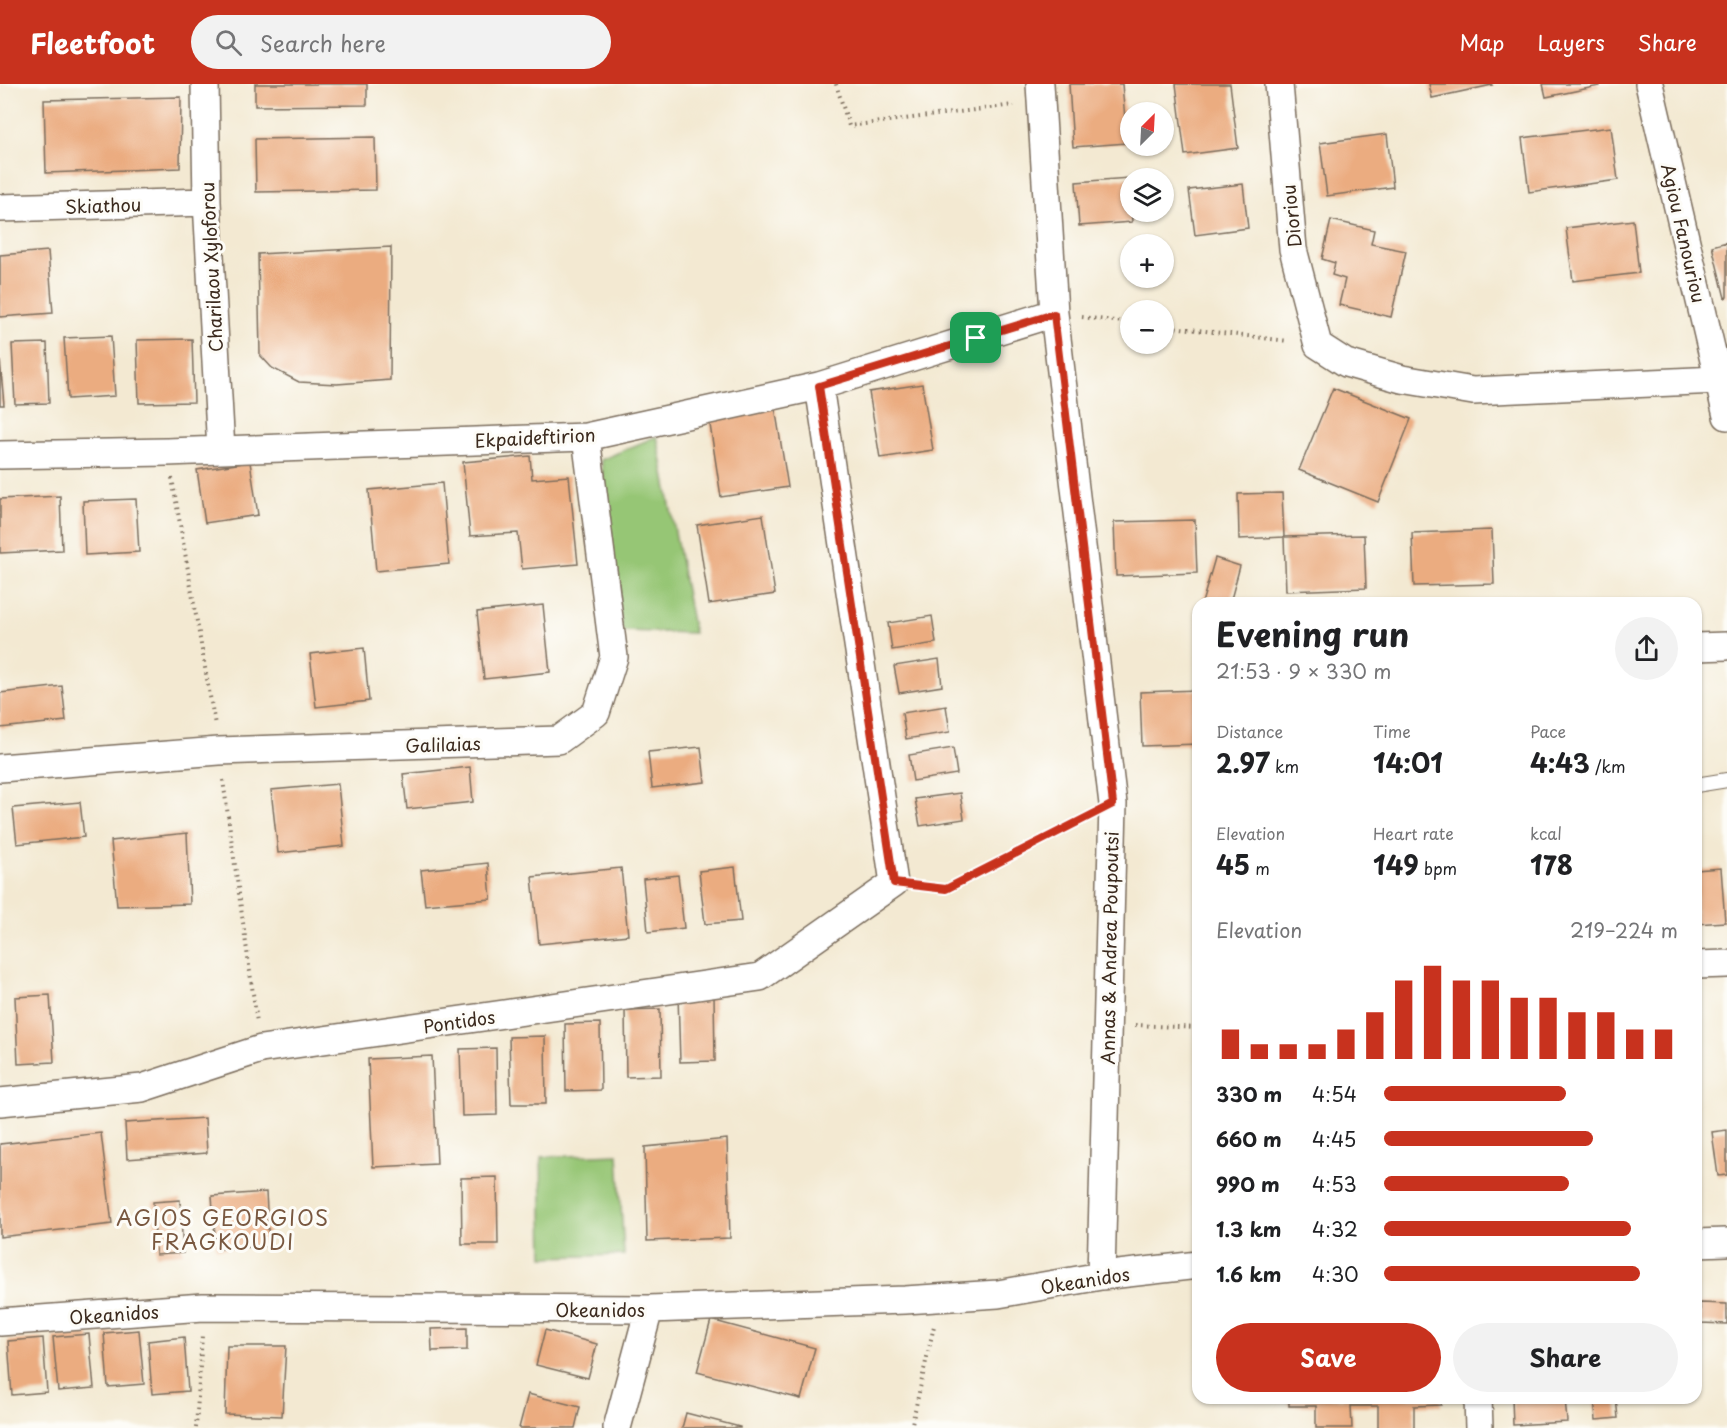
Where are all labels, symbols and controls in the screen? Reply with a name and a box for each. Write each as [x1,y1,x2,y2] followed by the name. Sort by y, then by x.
[191,15,611,69] search box
[30,21,155,64] text: Fleetfoot
[212,26,245,59] icon: search
[260,26,386,59] text: Search here
[1460,26,1504,58] text: Map
[1537,26,1605,58] text: Layers
[1638,26,1697,58] text: Share
[1120,102,1174,156] north arrow
[1120,102,1174,354] map controls
[1655,161,1713,305] street label: Agiou Fanouriou
[1120,168,1174,222] button: layers
[193,181,229,353] street label: Charilaou Xyloforou
[1274,183,1308,249] street label: Dioriou
[64,190,142,220] street label: Skiathou
[1120,234,1174,288] button: +
[1120,300,1174,354] button: −
[950,312,1001,363] pin
[959,321,992,354] icon: arrive
[474,420,596,454] street label: Ekpaideftirion
[1216,608,1409,658] text: Evening run
[1615,617,1678,680] button: share
[1216,656,1391,686] text: 21:53 · 9 × 330 m
[1216,719,1283,743] text: Distance
[1373,719,1411,743] text: Time
[1530,719,1566,743] text: Pace
[405,729,481,759] street label: Galilaias
[1216,743,1270,782] text: 2.97
[1373,743,1443,782] text: 14:01
[1530,743,1590,782] text: 4:43
[1270,754,1299,778] text: km
[1590,754,1626,778] text: /km
[1216,821,1285,845] text: Elevation
[1373,821,1454,845] text: Heart rate
[1530,821,1562,845] text: kcal
[1093,831,1125,1065] street label: Annas & Andrea Poupoutsi
[1216,845,1250,884] text: 45
[1373,845,1419,884] text: 149
[1530,845,1573,884] text: 178
[1250,856,1270,880] text: m
[1419,856,1457,880] text: bpm
[1216,915,1302,945] text: Elevation
[1570,915,1678,945] text: 219–224 m
[421,1003,497,1039] street label: Pontidos
[1216,1079,1282,1109] text: 330 m
[1312,1079,1357,1109] text: 4:54
[1216,1124,1282,1154] text: 660 m
[1312,1124,1356,1154] text: 4:45
[1216,1169,1280,1199] text: 990 m
[1312,1169,1357,1199] text: 4:53
[116,1201,330,1257] district label: AGIOS GEORGIOS FRAGKOUDI
[1216,1214,1282,1244] text: 1.3 km
[1312,1214,1358,1244] text: 4:32
[1216,1259,1281,1289] text: 1.6 km
[1312,1259,1359,1289] text: 4:30
[1039,1260,1131,1300] street label: Okeanidos
[555,1296,645,1323] street label: Okeanidos
[68,1297,160,1331] street label: Okeanidos
[1216,1323,1441,1392] button: Save
[1453,1323,1678,1392] button: Share

